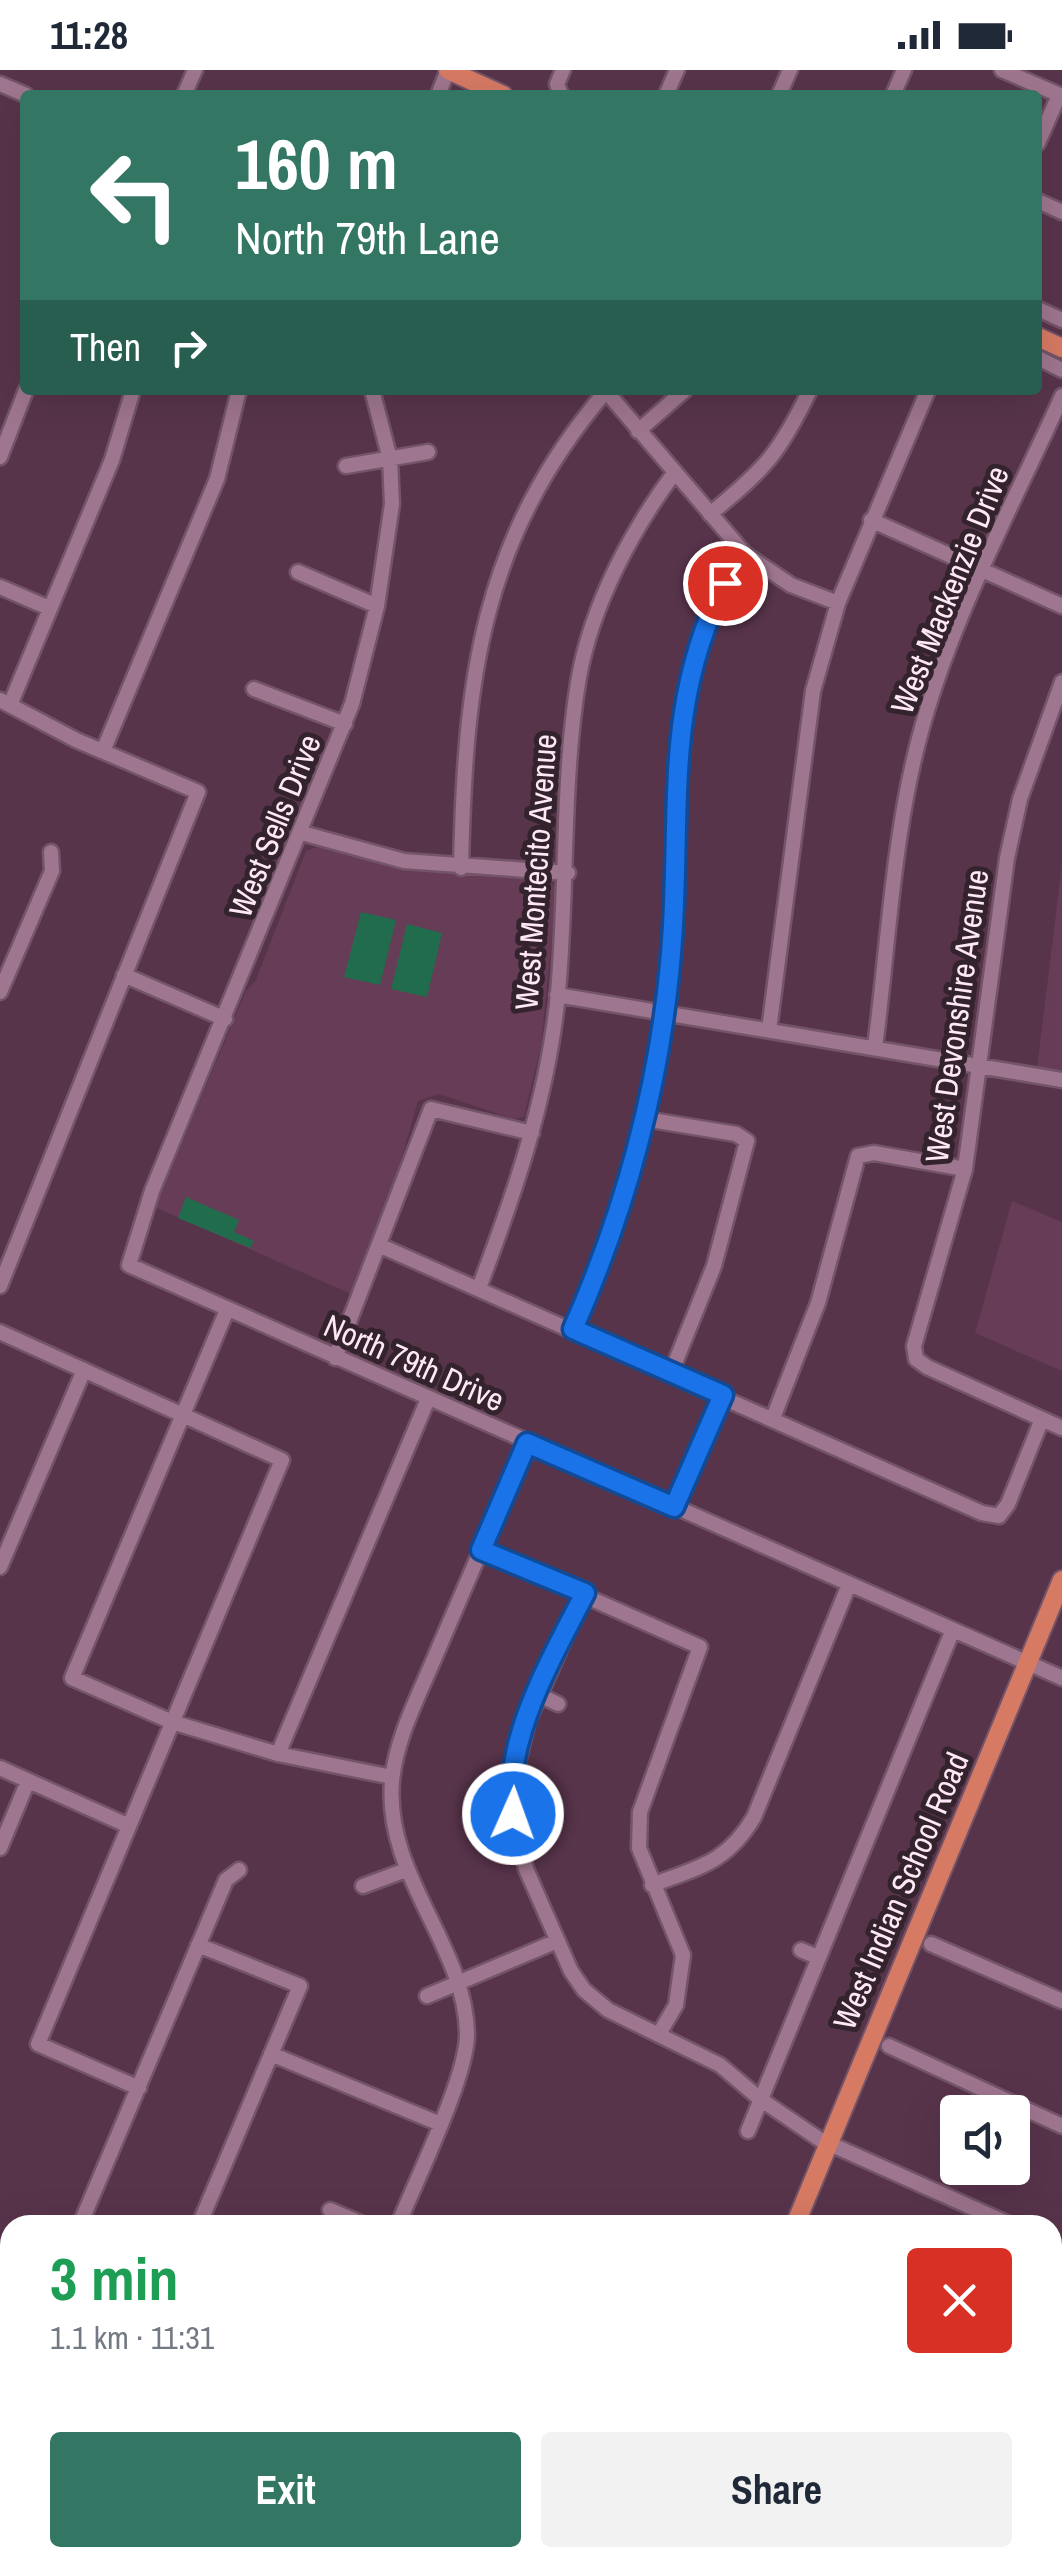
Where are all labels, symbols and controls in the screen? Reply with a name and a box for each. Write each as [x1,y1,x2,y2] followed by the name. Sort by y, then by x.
[50,10,128,61] text: 11:28
[235,117,398,211] text: 160 m
[70,130,200,260] icon: left
[235,207,500,268] text: North 79th Lane
[161,320,216,375] icon: right
[70,322,141,373] text: Then
[880,460,1019,720] street label: West Mackenzie Drive
[683,541,768,626] pin
[698,556,753,611] icon: arrive
[218,728,331,924] street label: West Sells Drive
[504,733,567,1011] street label: West Montecito Avenue
[915,867,998,1165] street label: West Devonshire Avenue
[318,1304,511,1421] street label: North 79th Drive
[823,1746,978,2036] street label: West Indian School Road
[461,1762,565,1866] position arrow
[940,2095,1030,2185] map controls
[940,2095,1030,2185] button: sound
[50,2238,179,2319] text: 3 min
[907,2248,1012,2353] button: close
[50,2316,214,2359] text: 1.1 km · 11:31
[50,2432,521,2547] button: Exit
[541,2432,1012,2547] button: Share

